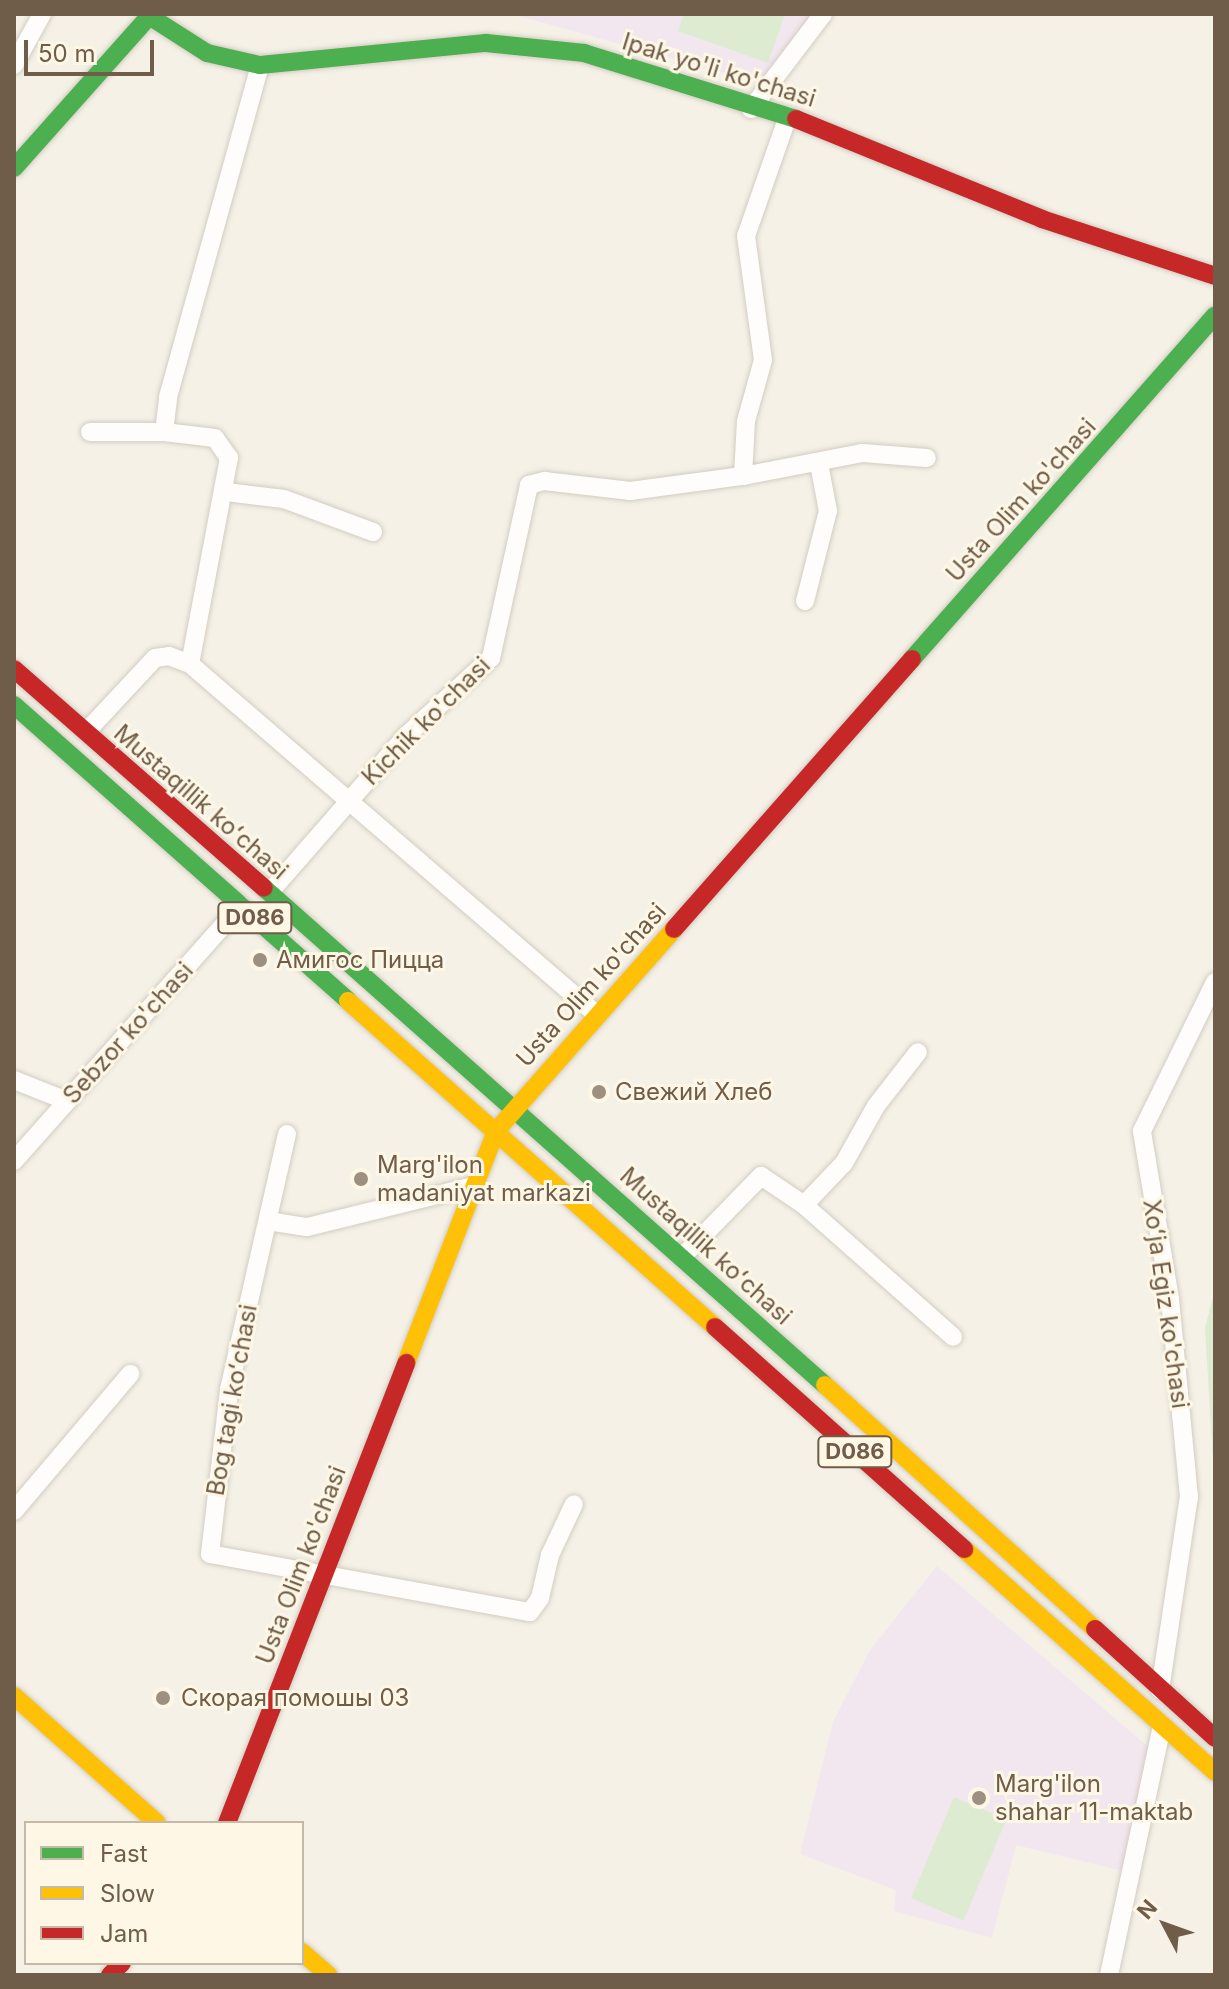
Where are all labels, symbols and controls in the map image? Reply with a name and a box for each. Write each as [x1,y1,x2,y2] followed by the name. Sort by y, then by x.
[28,24,158,74] scale bar
[619,27,819,113] street label: Ipak yo'li ko'chasi
[38,39,96,68] text: 50 m
[940,412,1102,588] street label: Usta Olim ko'chasi
[356,651,496,791] street label: Kichik ko'chasi
[108,719,294,885] street label: Mustaqillik koʻchasi
[510,897,672,1073] street label: Usta Olim ko'chasi
[217,900,293,936] road number: D086
[276,946,444,974] place label: Амигос Пицца
[251,951,269,969] marker: Амигос Пицца
[57,956,199,1110] street label: Sebzor ko'chasi
[615,1078,772,1106] place label: Свежий Хлеб
[590,1083,608,1101] marker: Свежий Хлеб
[377,1151,591,1207] place label: Marg'ilon madaniyat markazi
[614,1161,798,1331] street label: Mustaqillik koʻchasi
[352,1170,370,1188] marker: Marg'ilon madaniyat markazi
[1137,1198,1195,1410] street label: Xoʻja Egiz ko'chasi
[201,1302,263,1498] street label: Bog tagi koʻchasi
[817,1434,893,1470] road number: D086
[250,1462,352,1668] street label: Usta Olim ko'chasi
[181,1684,409,1712] place label: Скорая помошы 03
[152,1687,174,1709] marker: Скорая помошы 03
[995,1770,1193,1826] place label: Marg'ilon shahar 11-maktab
[970,1789,988,1807] marker: Marg'ilon shahar 11-maktab
[24,1821,304,1965] legend
[100,1839,148,1868] text: Fast
[100,1879,155,1908] text: Slow
[1125,1885,1205,1965] north arrow
[1132,1894,1162,1924] text: N
[100,1919,148,1948] text: Jam

